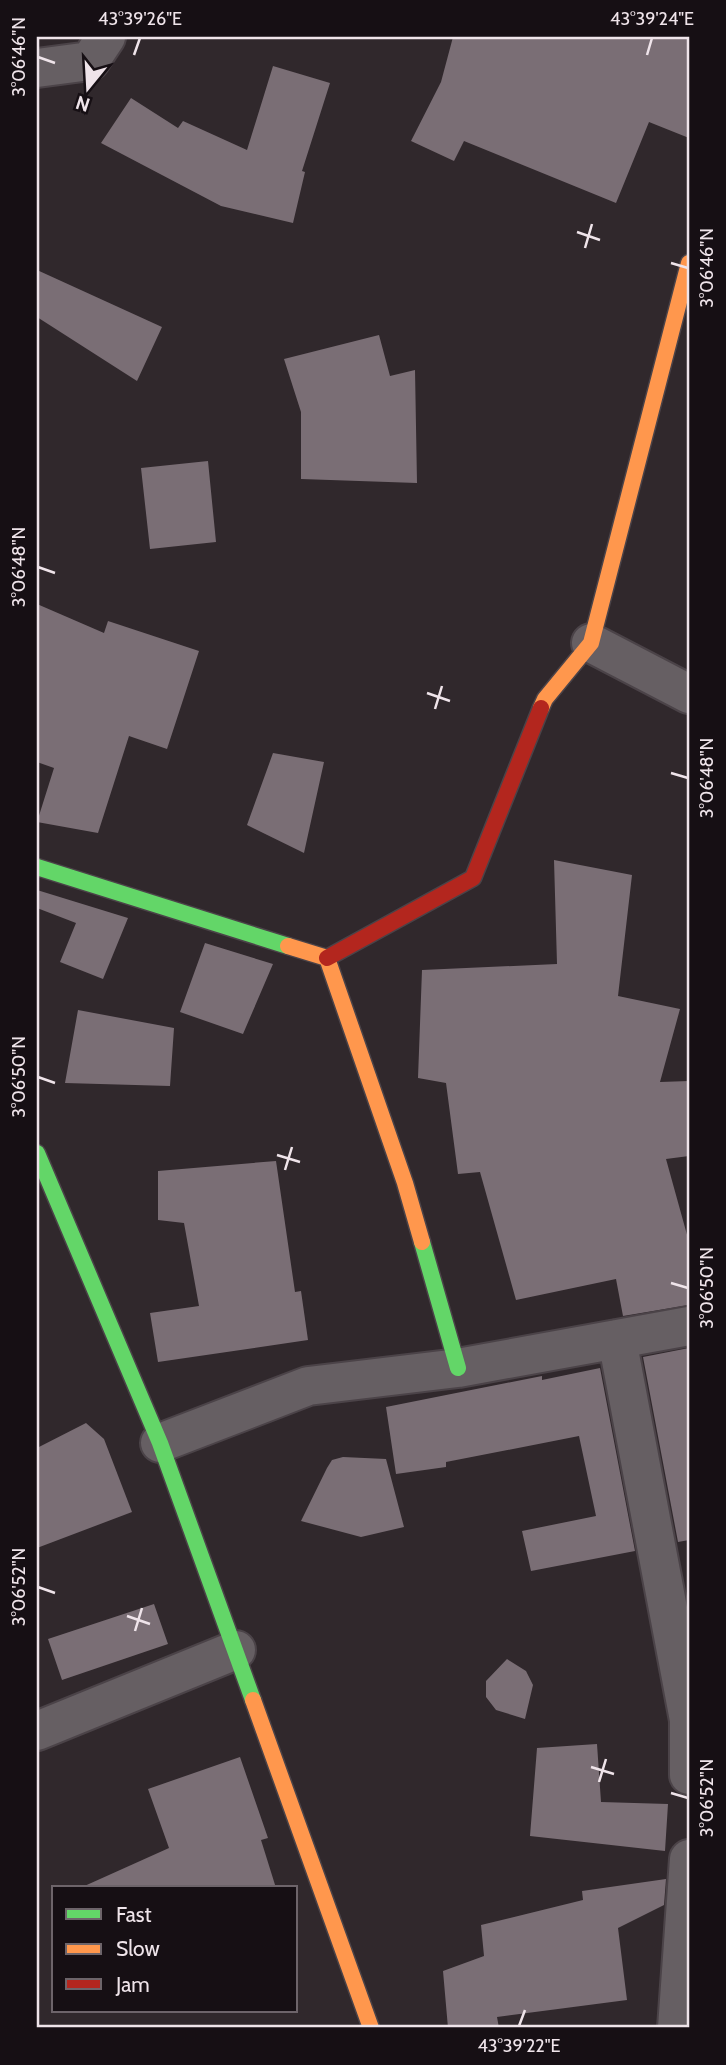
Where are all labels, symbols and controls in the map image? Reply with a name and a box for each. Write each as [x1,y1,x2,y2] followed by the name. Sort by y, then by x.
[98,8,182,30] text: 43°39'26"E
[610,8,694,30] text: 43°39'24"E
[8,17,30,97] text: 3°06'46"N
[52,52,122,122] north arrow
[73,91,93,117] text: N
[696,228,718,308] text: 3°06'46"N
[8,527,30,607] text: 3°06'48"N
[696,738,718,818] text: 3°06'48"N
[8,1036,30,1118] text: 3°06'50"N
[696,1247,718,1329] text: 3°06'50"N
[8,1548,30,1626] text: 3°06'52"N
[696,1759,718,1837] text: 3°06'52"N
[52,1886,298,2012] legend
[116,1902,152,1927] text: Fast
[116,1936,160,1961] text: Slow
[115,1972,150,1997] text: Jam
[477,2035,561,2057] text: 43°39'22"E

